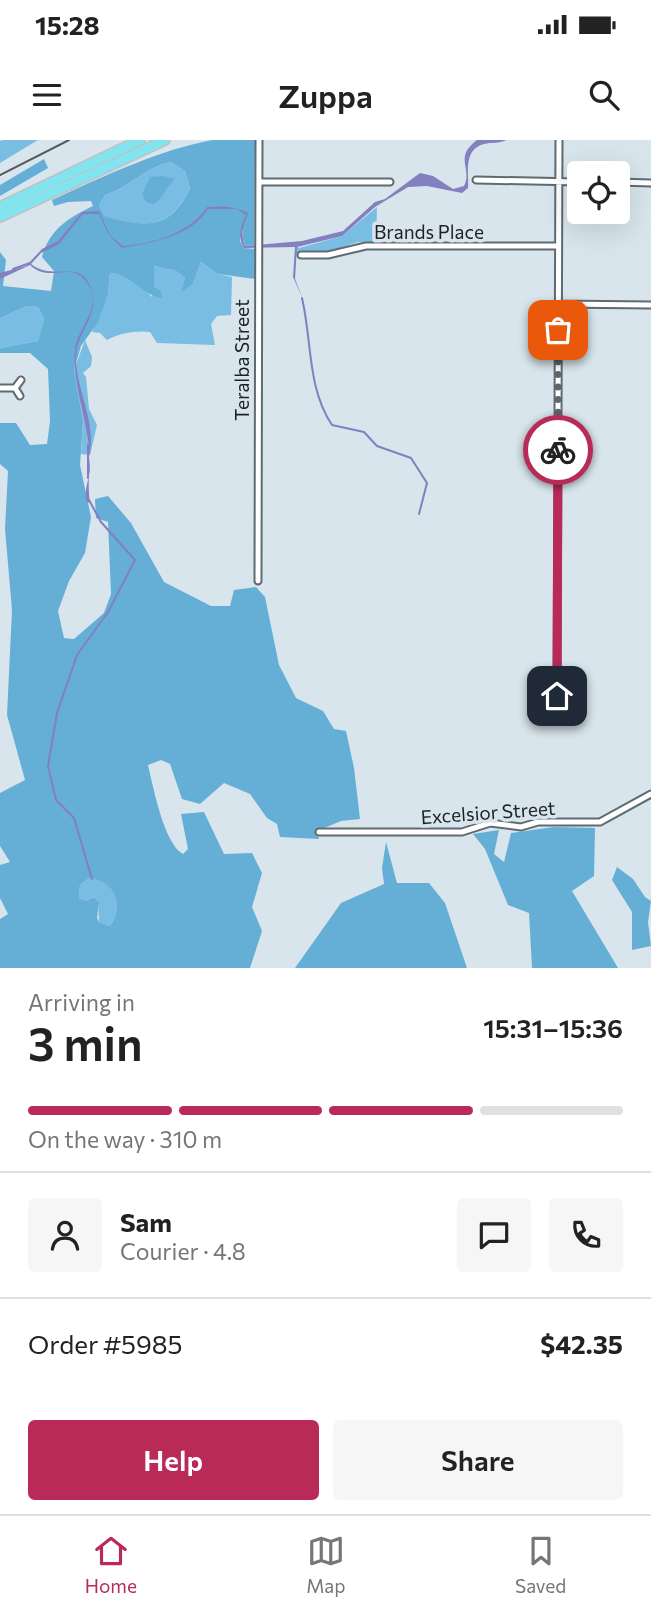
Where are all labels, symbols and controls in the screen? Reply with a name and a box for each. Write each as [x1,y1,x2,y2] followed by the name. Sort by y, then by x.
[35,9,100,40] text: 15:28
[278,75,373,115] text: Zuppa
[28,76,66,114] icon: menu
[585,76,623,114] icon: search
[567,161,630,224] map controls
[567,161,630,224] button: locate
[374,220,484,243] street label: Brands Place
[230,299,253,421] street label: Teralba Street
[528,300,588,360] pin
[539,311,577,349] icon: bag
[523,415,593,485] courier
[539,431,577,469] icon: bike
[527,666,587,726] pin
[538,677,576,715] icon: home
[420,796,556,828] street label: Excelsior Street
[28,988,135,1016] text: Arriving in
[483,1012,623,1043] text: 15:31–15:36
[28,1014,143,1070] text: 3 min
[28,1125,222,1153] text: On the way · 310 m
[28,1198,102,1272] button: person
[457,1198,531,1272] button: chat
[549,1198,623,1272] button: phone
[120,1206,172,1237] text: Sam
[120,1237,246,1265] text: Courier · 4.8
[28,1328,182,1359] text: Order #5985
[540,1328,623,1359] text: $42.35
[28,1420,319,1500] button: Help
[333,1420,623,1500] button: Share
[85,1532,137,1597] tab: Home
[306,1532,346,1597] tab: Map
[515,1532,566,1597] tab: Saved

